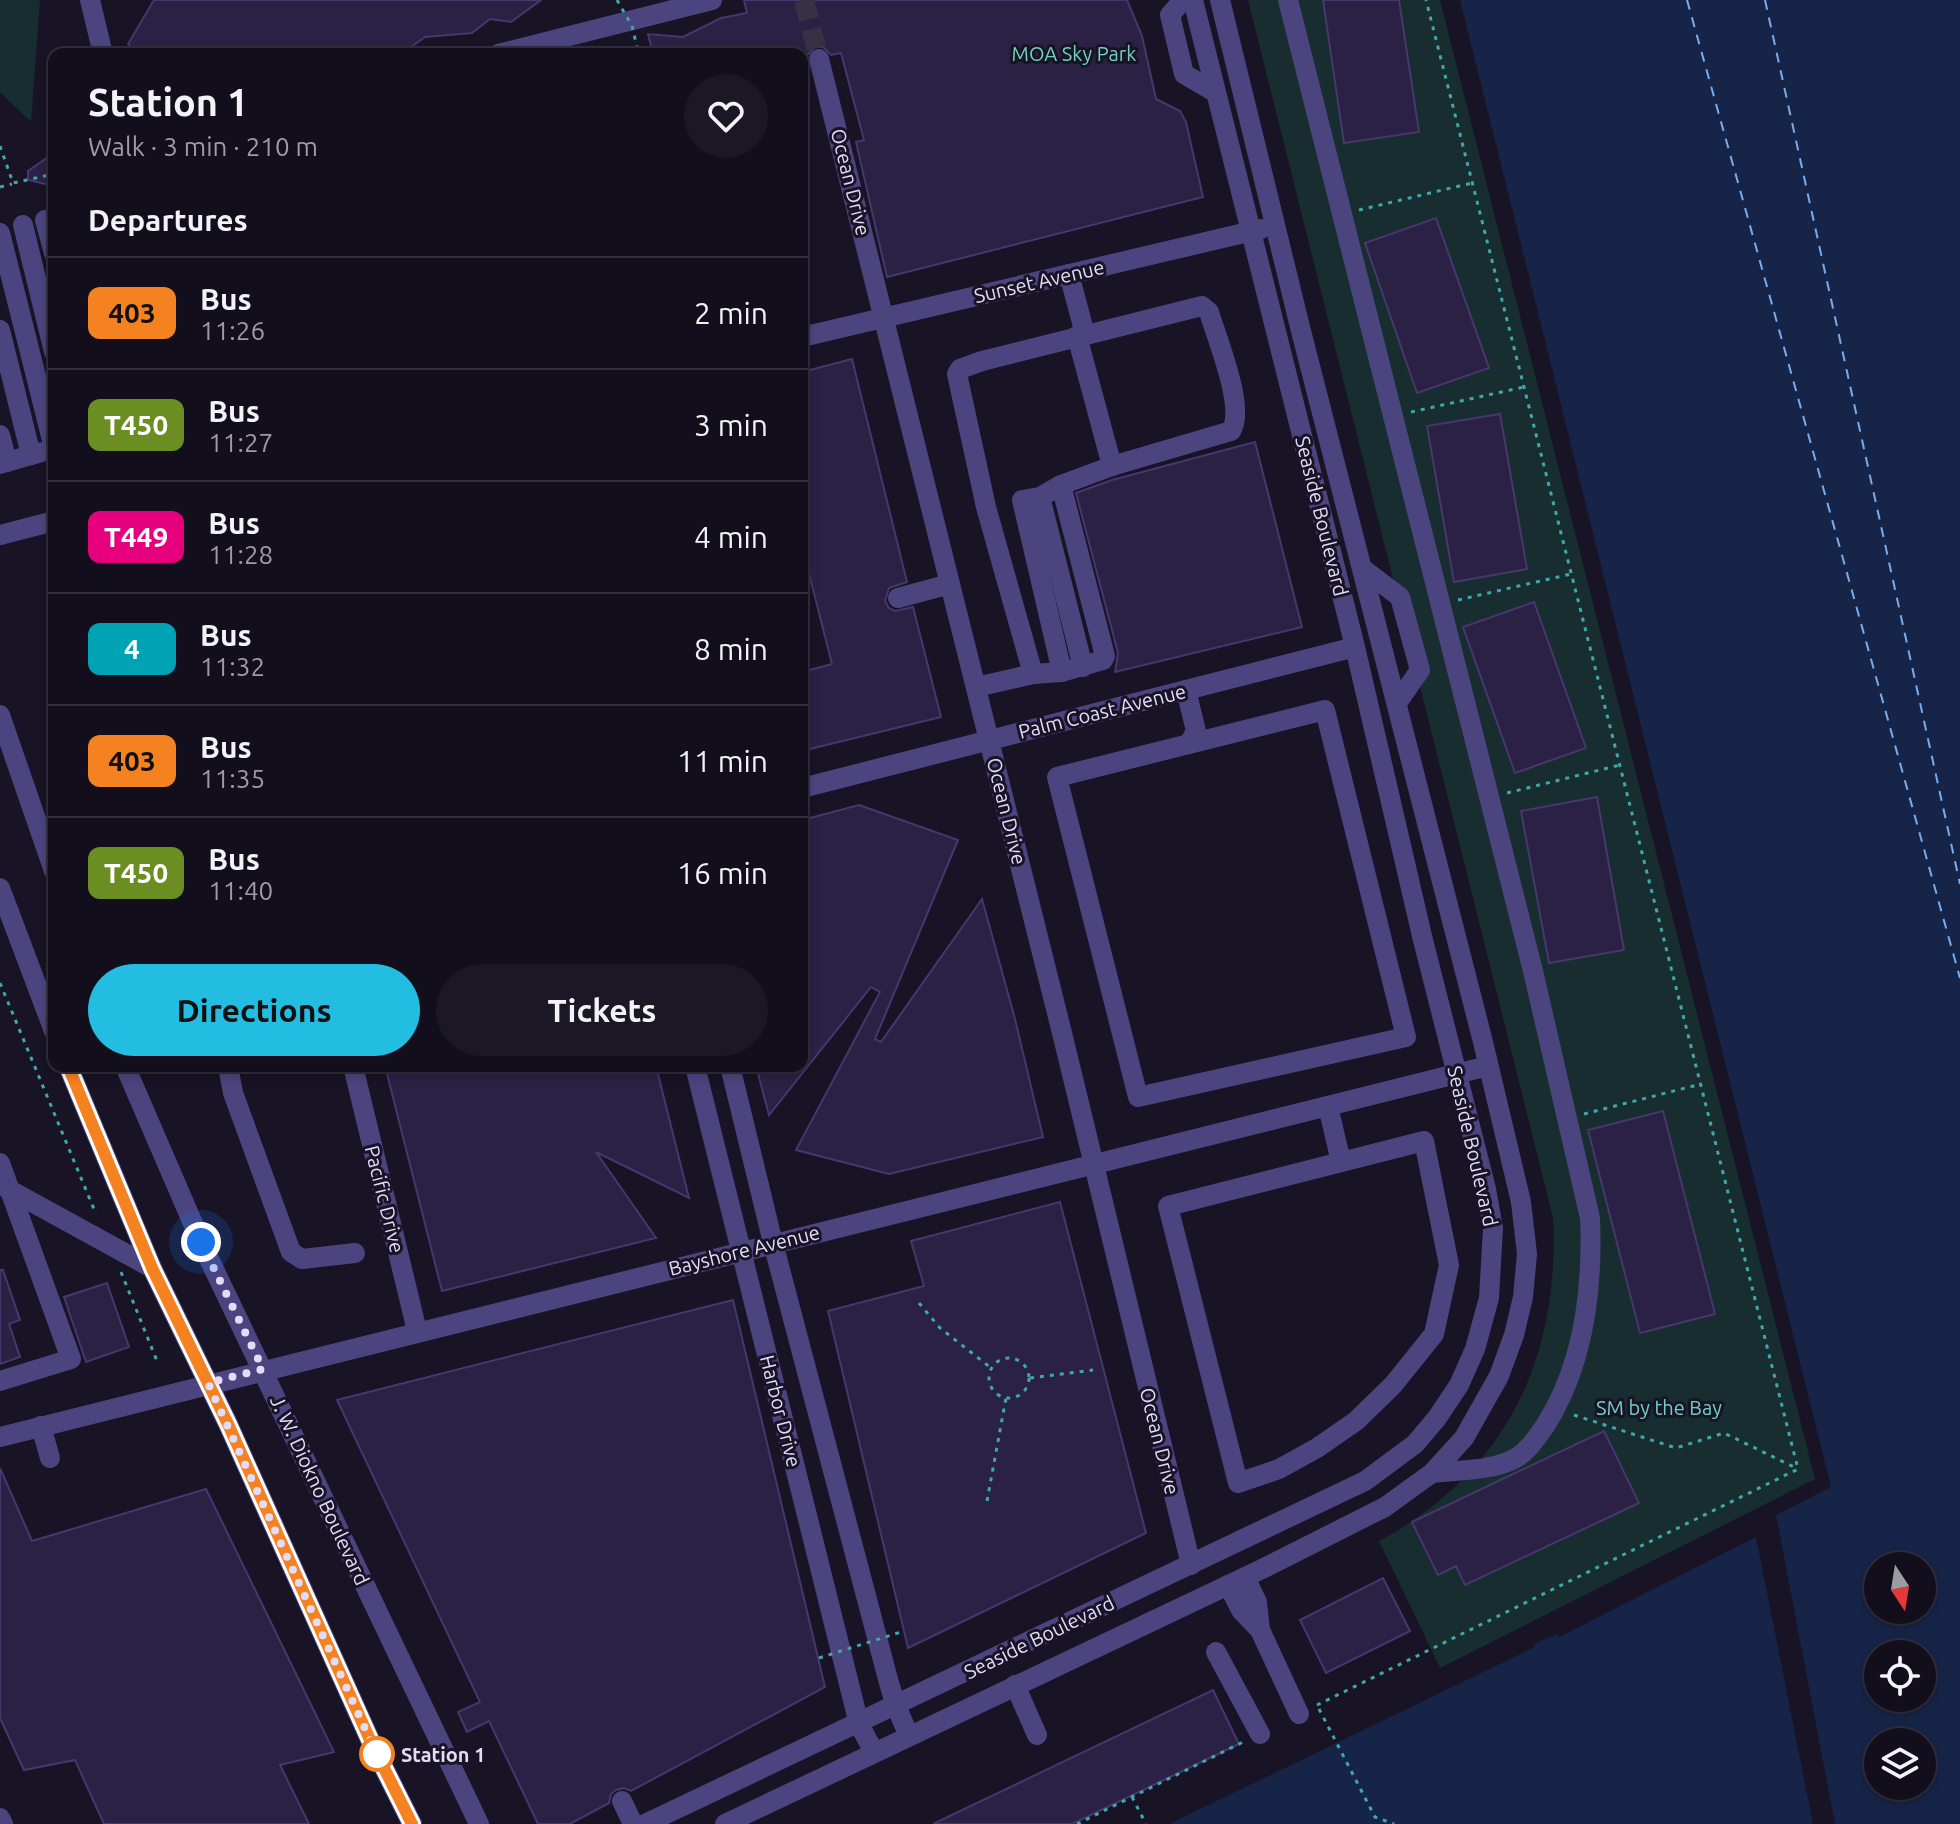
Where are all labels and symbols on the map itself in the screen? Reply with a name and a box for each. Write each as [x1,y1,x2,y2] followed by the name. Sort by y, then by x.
[1012,42,1136,65] park label: MOA Sky Park
[827,126,875,238] street label: Ocean Drive
[972,255,1106,307] street label: Sunset Avenue
[1291,434,1353,598] street label: Seaside Boulevard
[1016,679,1188,743] street label: Palm Coast Avenue
[983,755,1031,867] street label: Ocean Drive
[1443,1063,1503,1229] street label: Seaside Boulevard
[361,1143,409,1255] street label: Pacific Drive
[666,1220,822,1280] street label: Bayshore Avenue
[181,1222,221,1262] your location
[756,1353,806,1469] street label: Harbor Drive
[1136,1385,1184,1497] street label: Ocean Drive
[266,1392,374,1588] street label: J. W. Diokno Boulevard
[1596,1396,1722,1419] park label: SM by the Bay
[1864,1552,1936,1624] north arrow
[960,1591,1118,1683] street label: Seaside Boulevard
[360,1737,394,1771] marker: Station 1
[401,1743,485,1766] place label: Station 1

